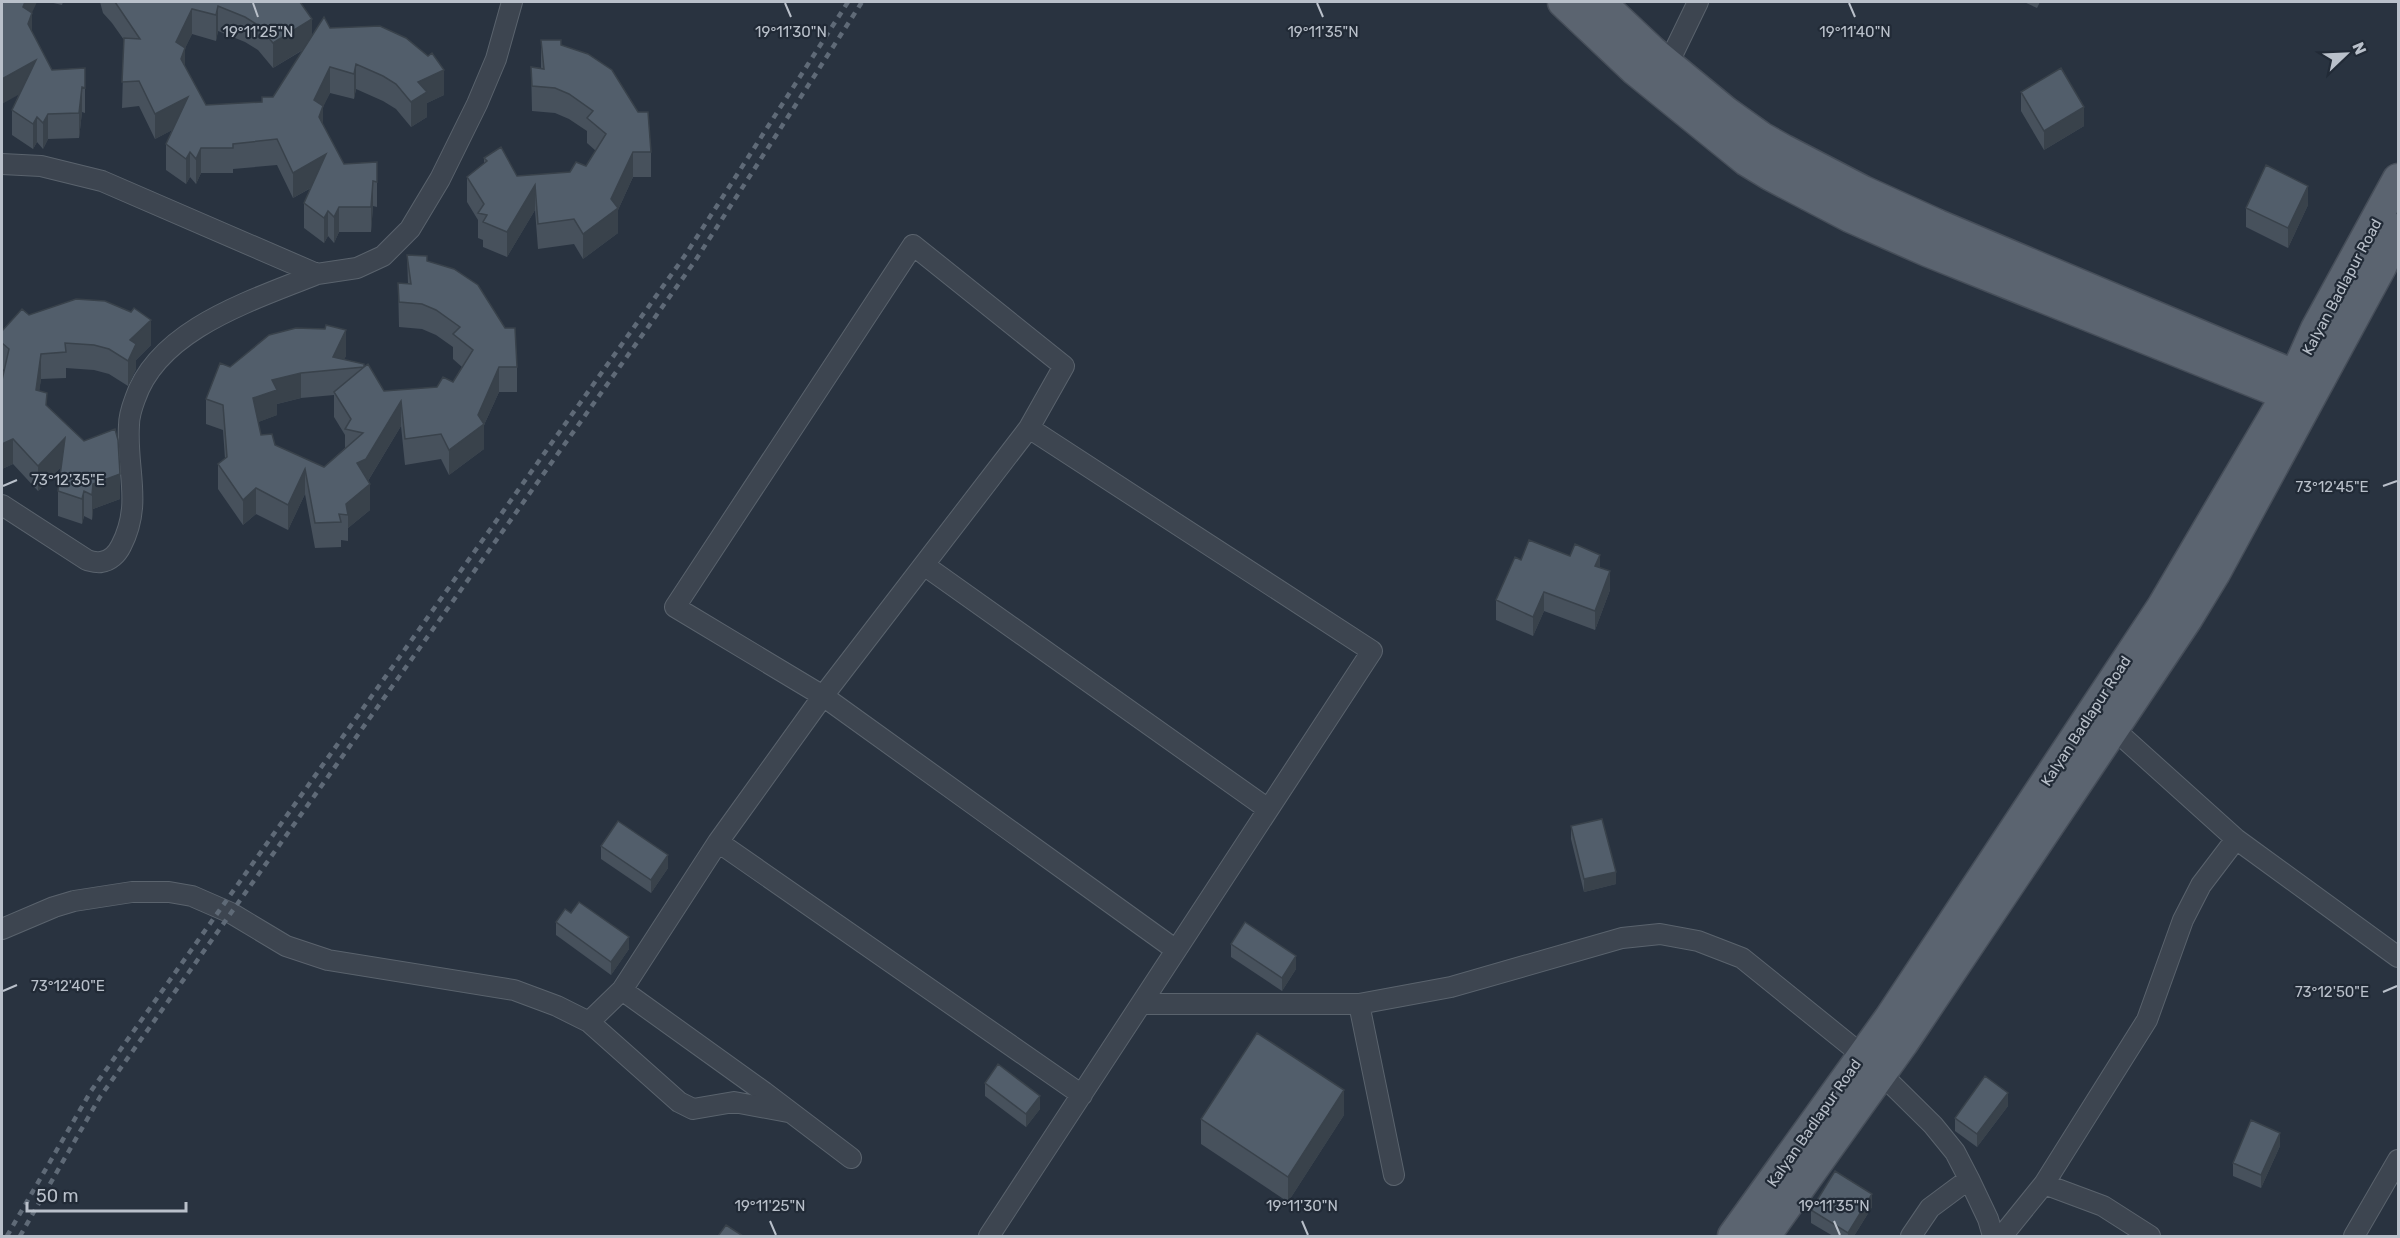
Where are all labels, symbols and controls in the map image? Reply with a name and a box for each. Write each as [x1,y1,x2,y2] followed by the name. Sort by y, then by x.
[223,23,294,41] text: 19°11'25"N
[755,23,827,41] text: 19°11'30"N
[1287,23,1359,41] text: 19°11'35"N
[1819,23,1891,41] text: 19°11'40"N
[2316,24,2376,84] north arrow
[2348,39,2370,57] text: N
[2298,216,2386,358] street label: Kalyan Badlapur Road
[31,471,105,489] text: 73°12'35"E
[2295,478,2369,496] text: 73°12'45"E
[2037,653,2135,789] street label: Kalyan Badlapur Road
[31,977,105,995] text: 73°12'40"E
[2295,983,2369,1001] text: 73°12'50"E
[1763,1056,1865,1190] street label: Kalyan Badlapur Road
[27,1175,186,1213] scale bar
[36,1185,79,1207] text: 50 m
[735,1197,806,1215] text: 19°11'25"N
[1266,1197,1338,1215] text: 19°11'30"N
[1798,1197,1870,1215] text: 19°11'35"N

